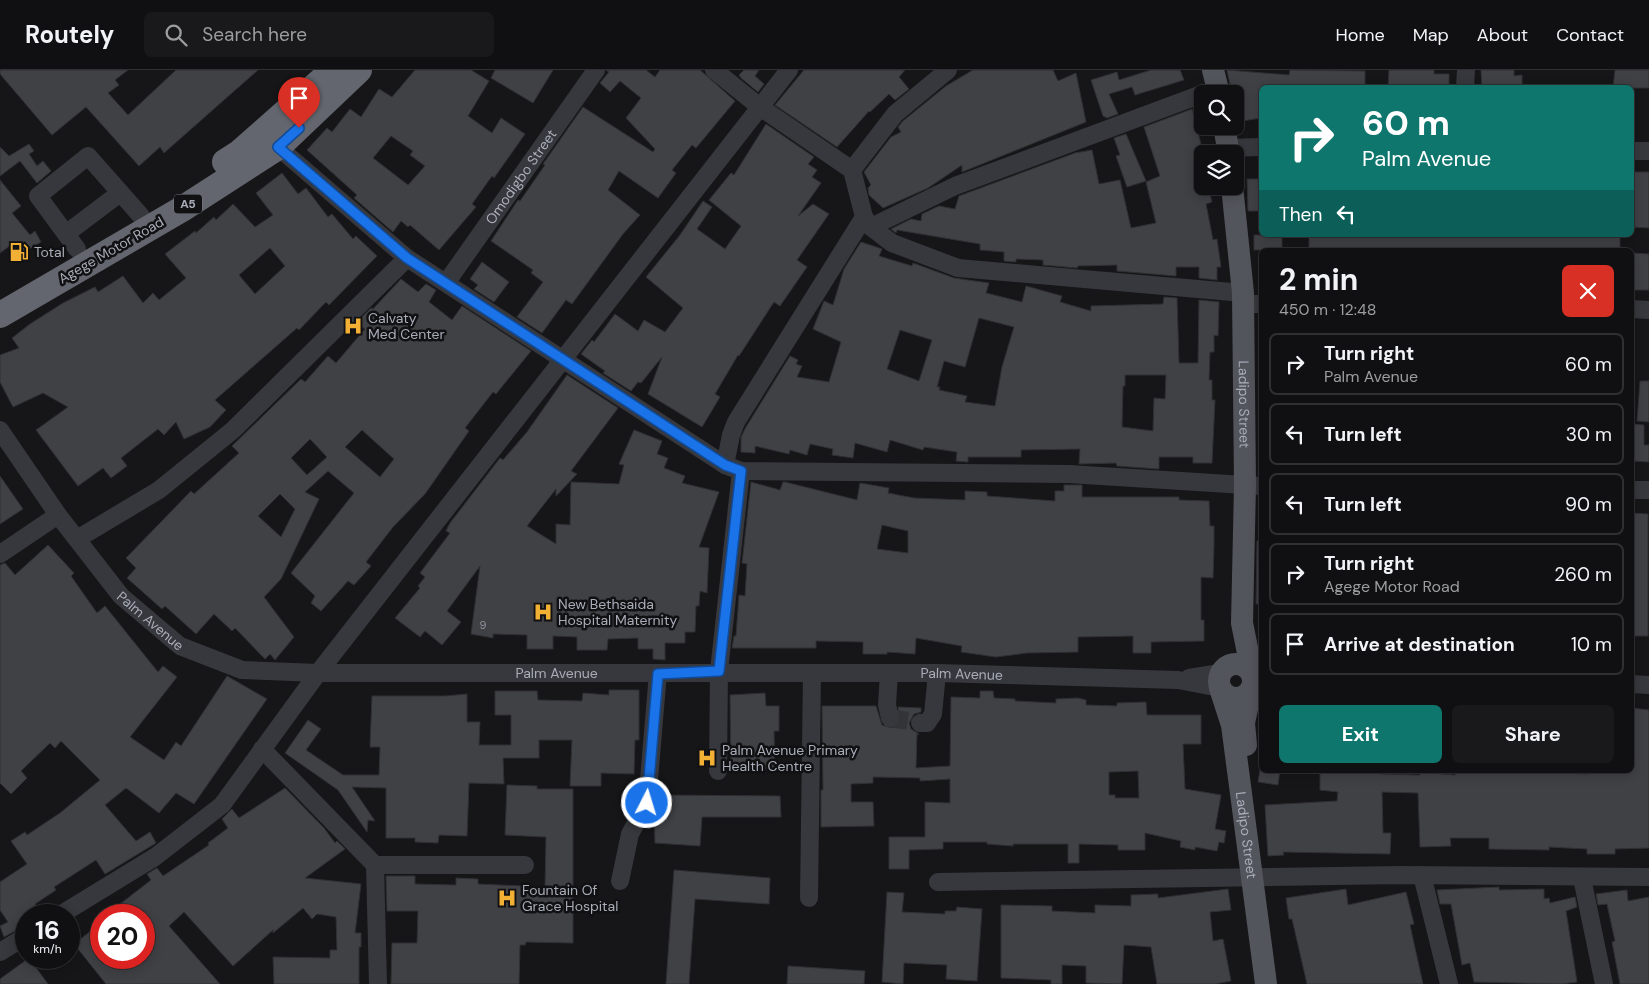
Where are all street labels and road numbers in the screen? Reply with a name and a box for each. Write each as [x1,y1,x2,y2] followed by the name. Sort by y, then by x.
[481,126,560,228] street label: Omodigbo Street
[174,195,202,214] road number: A5
[55,212,167,288] street label: Agege Motor Road
[1235,360,1254,448] street label: Ladipo Street
[113,587,188,654] street label: Palm Avenue
[515,664,598,682] street label: Palm Avenue
[920,664,1003,684] street label: Palm Avenue
[1232,791,1261,880] street label: Ladipo Street

